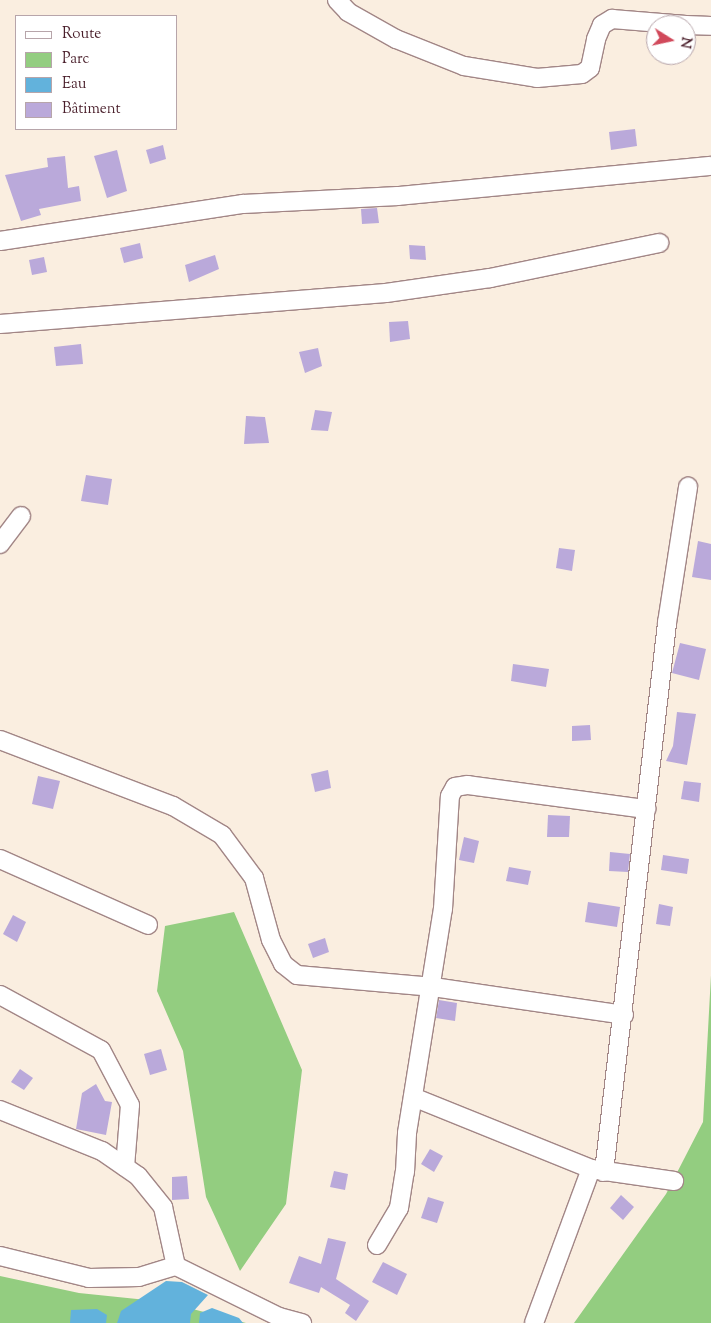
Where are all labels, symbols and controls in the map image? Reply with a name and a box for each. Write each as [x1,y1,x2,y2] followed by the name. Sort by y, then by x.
[15,15,178,130] legend
[646,15,696,65] north arrow
[62,24,101,45] text: Route
[674,35,696,50] text: N
[62,49,89,70] text: Parc
[62,74,86,95] text: Eau
[62,99,121,120] text: Bâtiment

